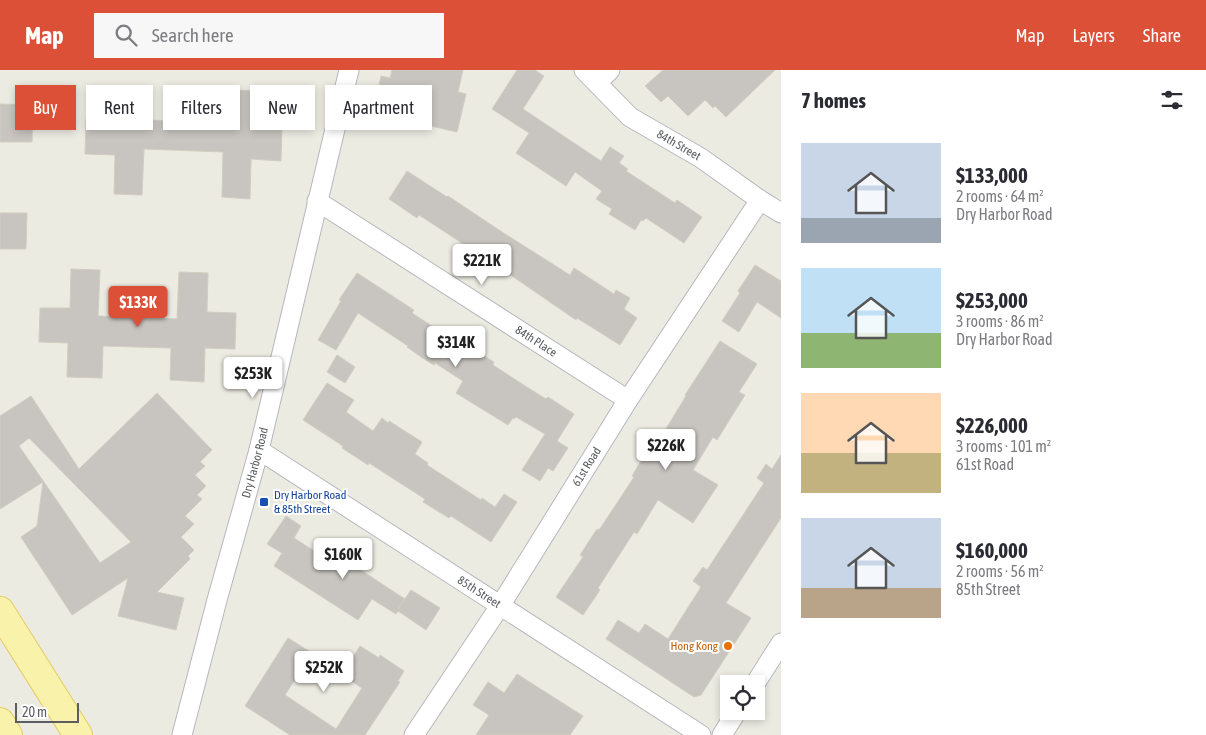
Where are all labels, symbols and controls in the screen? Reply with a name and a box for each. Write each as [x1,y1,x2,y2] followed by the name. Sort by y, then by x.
[94,13,444,58] search box
[112,21,140,49] icon: search
[25,22,64,49] text: Map
[152,24,234,46] text: Search here
[1015,25,1044,46] text: Map
[1072,25,1115,46] text: Layers
[1143,25,1181,46] text: Share
[15,85,76,130] chip: Buy
[86,85,153,130] chip: Rent
[163,85,240,130] chip: Filters
[250,85,315,130] chip: New
[325,85,432,130] chip: Apartment
[1158,86,1186,114] icon: filters
[801,88,866,112] text: 7 homes
[654,127,704,164] street label: 84th Street
[841,163,901,223] icon: home
[956,163,1028,187] text: $133,000
[956,187,1044,205] text: 2 rooms · 64 m²
[956,205,1052,223] text: Dry Harbor Road
[447,244,517,286] pin: $221K
[463,251,501,269] text: $221K
[103,286,173,328] pin: $133K
[841,288,901,348] icon: home
[956,288,1028,312] text: $253,000
[119,293,157,311] text: $133K
[956,312,1044,330] text: 3 rooms · 86 m²
[513,323,559,360] street label: 84th Place
[421,326,491,368] pin: $314K
[956,330,1052,348] text: Dry Harbor Road
[437,333,475,351] text: $314K
[218,356,288,399] pin: $253K
[234,364,272,382] text: $253K
[841,413,901,473] icon: home
[956,413,1028,437] text: $226,000
[239,426,271,500] street label: Dry Harbor Road
[631,428,701,471] pin: $226K
[647,436,685,454] text: $226K
[956,437,1051,455] text: 3 rooms · 101 m²
[569,445,604,489] street label: 61st Road
[956,455,1014,473] text: 61st Road
[274,488,346,516] place label: Dry Harbor Road & 85th Street
[258,496,270,508] marker: Dry Harbor Road & 85th Street
[308,538,378,580] pin: $160K
[841,538,901,598] icon: home
[956,538,1028,562] text: $160,000
[324,545,362,563] text: $160K
[956,562,1044,580] text: 2 rooms · 56 m²
[455,573,504,611] street label: 85th Street
[956,580,1021,598] text: 85th Street
[671,639,719,653] place label: Hong Kong
[722,640,734,652] marker: Hong Kong
[289,650,359,693] pin: $252K
[305,658,343,676] text: $252K
[720,675,765,720] map controls
[720,675,765,720] button: locate
[15,700,79,723] scale bar
[22,704,47,720] text: 20 m

